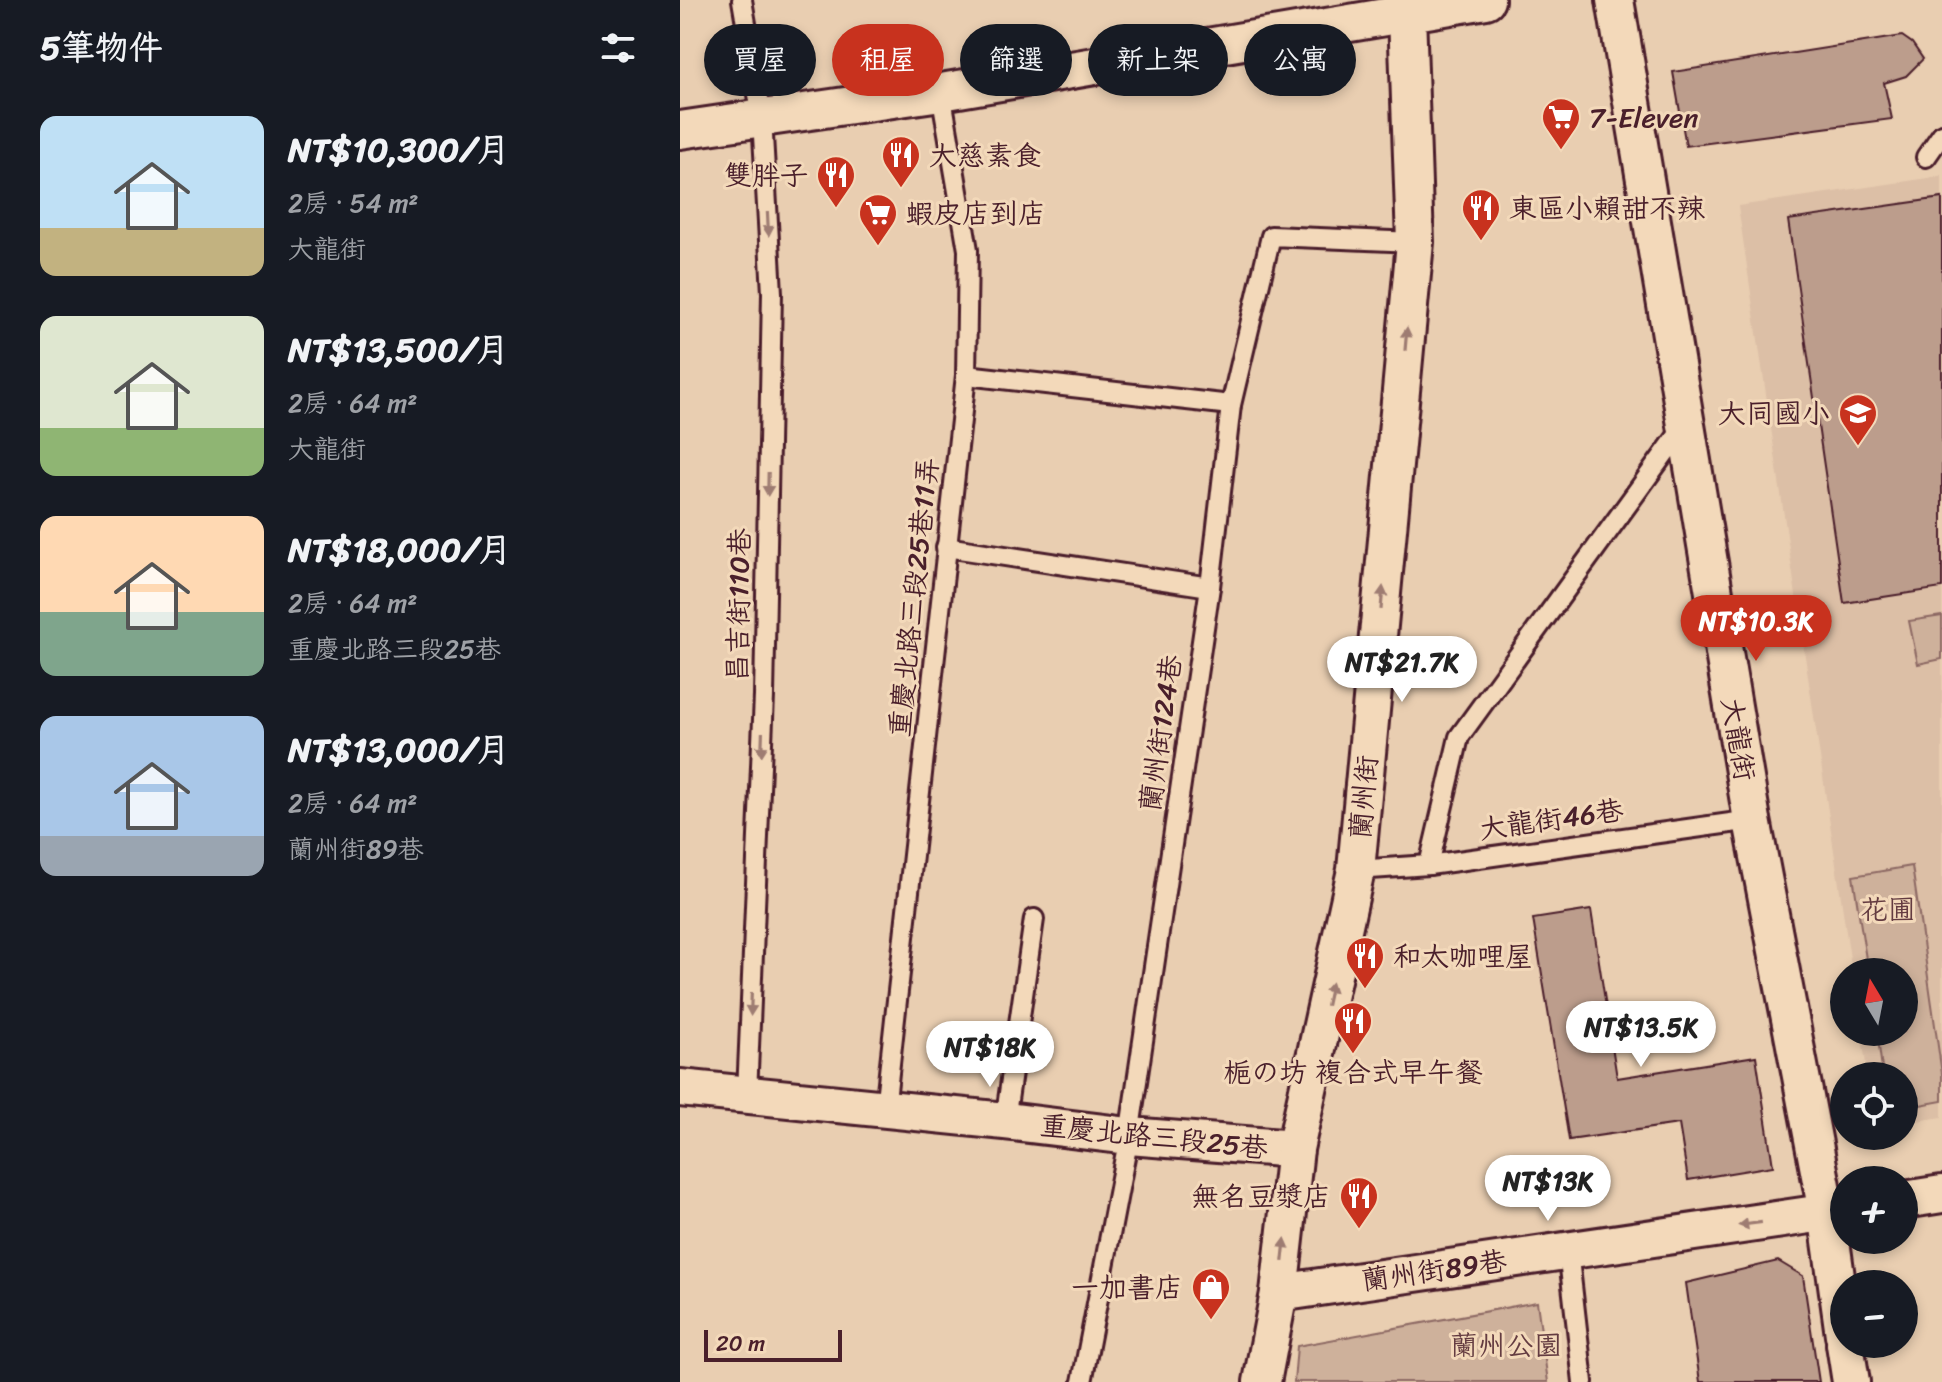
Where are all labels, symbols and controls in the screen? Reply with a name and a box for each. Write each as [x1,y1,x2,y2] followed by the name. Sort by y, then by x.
[40,18,163,78] text: 5筆物件
[704,24,816,96] chip: 買屋
[832,24,944,96] chip: 租屋
[960,24,1072,96] chip: 篩選
[1088,24,1228,96] chip: 新上架
[1244,24,1356,96] chip: 公寓
[596,26,640,70] icon: filters
[1589,93,1699,142] place label: 7-Eleven
[1540,96,1582,151] supermarket icon: 7-Eleven
[288,120,510,180] text: NT$10,300/月
[929,131,1041,180] place label: 大慈素食
[880,134,922,189] restaurant icon: 大慈素食
[104,148,200,244] icon: home
[724,151,808,200] place label: 雙胖子
[815,154,857,209] restaurant icon: 雙胖子
[288,180,419,226] text: 2房 · 54 m²
[1509,184,1705,233] place label: 東區小賴甜不辣
[1460,187,1502,242] restaurant icon: 東區小賴甜不辣
[906,189,1046,238] place label: 蝦皮店到店
[857,192,899,247] supermarket icon: 蝦皮店到店
[762,212,775,237] one-way arrow
[288,226,366,272] text: 大龍街
[288,320,510,380] text: NT$13,500/月
[1400,327,1413,352] one-way arrow
[104,348,200,444] icon: home
[288,380,417,426] text: 2房 · 64 m²
[1718,389,1830,438] place label: 大同國小
[1837,392,1879,447] school or university icon: 大同國小
[288,426,366,472] text: 大龍街
[874,455,953,739] street label: 重慶北路三段25巷11弄
[762,472,775,497] one-way arrow
[288,520,512,580] text: NT$18,000/月
[713,527,764,682] street label: 昌吉街110巷
[104,548,200,644] icon: home
[288,580,417,626] text: 2房 · 64 m²
[1375,585,1388,610] one-way arrow
[1673,595,1839,663] pin: NT$10.3K
[1699,598,1813,644] text: NT$10.3K
[288,626,501,672] text: 重慶北路三段25巷
[1319,636,1485,704] pin: NT$21.7K
[1345,639,1459,685] text: NT$21.7K
[1125,651,1196,815] street label: 蘭州街124巷
[1707,693,1770,785] street label: 大龍街
[288,720,510,780] text: NT$13,000/月
[755,732,768,757] one-way arrow
[104,748,200,844] icon: home
[1335,753,1392,841] street label: 蘭州街
[288,780,417,826] text: 2房 · 64 m²
[1476,785,1627,854] street label: 大龍街46巷
[288,826,424,872] text: 蘭州街89巷
[1860,885,1916,934] park label: 花圃
[1393,932,1533,981] place label: 和太咖哩屋
[1344,935,1386,990] restaurant icon: 和太咖哩屋
[1830,958,1918,1046] north arrow
[1830,958,1918,1358] map controls
[1323,982,1336,1007] one-way arrow
[744,992,757,1017] one-way arrow
[1332,1000,1374,1055] restaurant icon: 梔の坊 複合式早午餐
[1558,1001,1724,1069] pin: NT$13.5K
[1584,1004,1698,1050] text: NT$13.5K
[925,1021,1055,1089] pin: NT$18K
[944,1024,1036,1070] text: NT$18K
[1223,1048,1483,1097] place label: 梔の坊 複合式早午餐
[1830,1062,1918,1150] button: locate
[1037,1100,1272,1173] street label: 重慶北路三段25巷
[1483,1155,1613,1223] pin: NT$13K
[1503,1158,1593,1204] text: NT$13K
[1830,1166,1918,1254] button: +
[1191,1172,1331,1221] place label: 無名豆漿店
[1338,1175,1380,1230] restaurant icon: 無名豆漿店
[1737,1218,1762,1231] one-way arrow
[1358,1236,1511,1305] street label: 蘭州街89巷
[1277,1237,1290,1262] one-way arrow
[1071,1263,1183,1312] place label: 一加書店
[1190,1266,1232,1321] shop icon: 一加書店
[1830,1270,1918,1358] button: −
[1450,1321,1562,1370] park label: 蘭州公園
[716,1324,765,1363] text: 20 m
[704,1326,842,1362] scale bar

